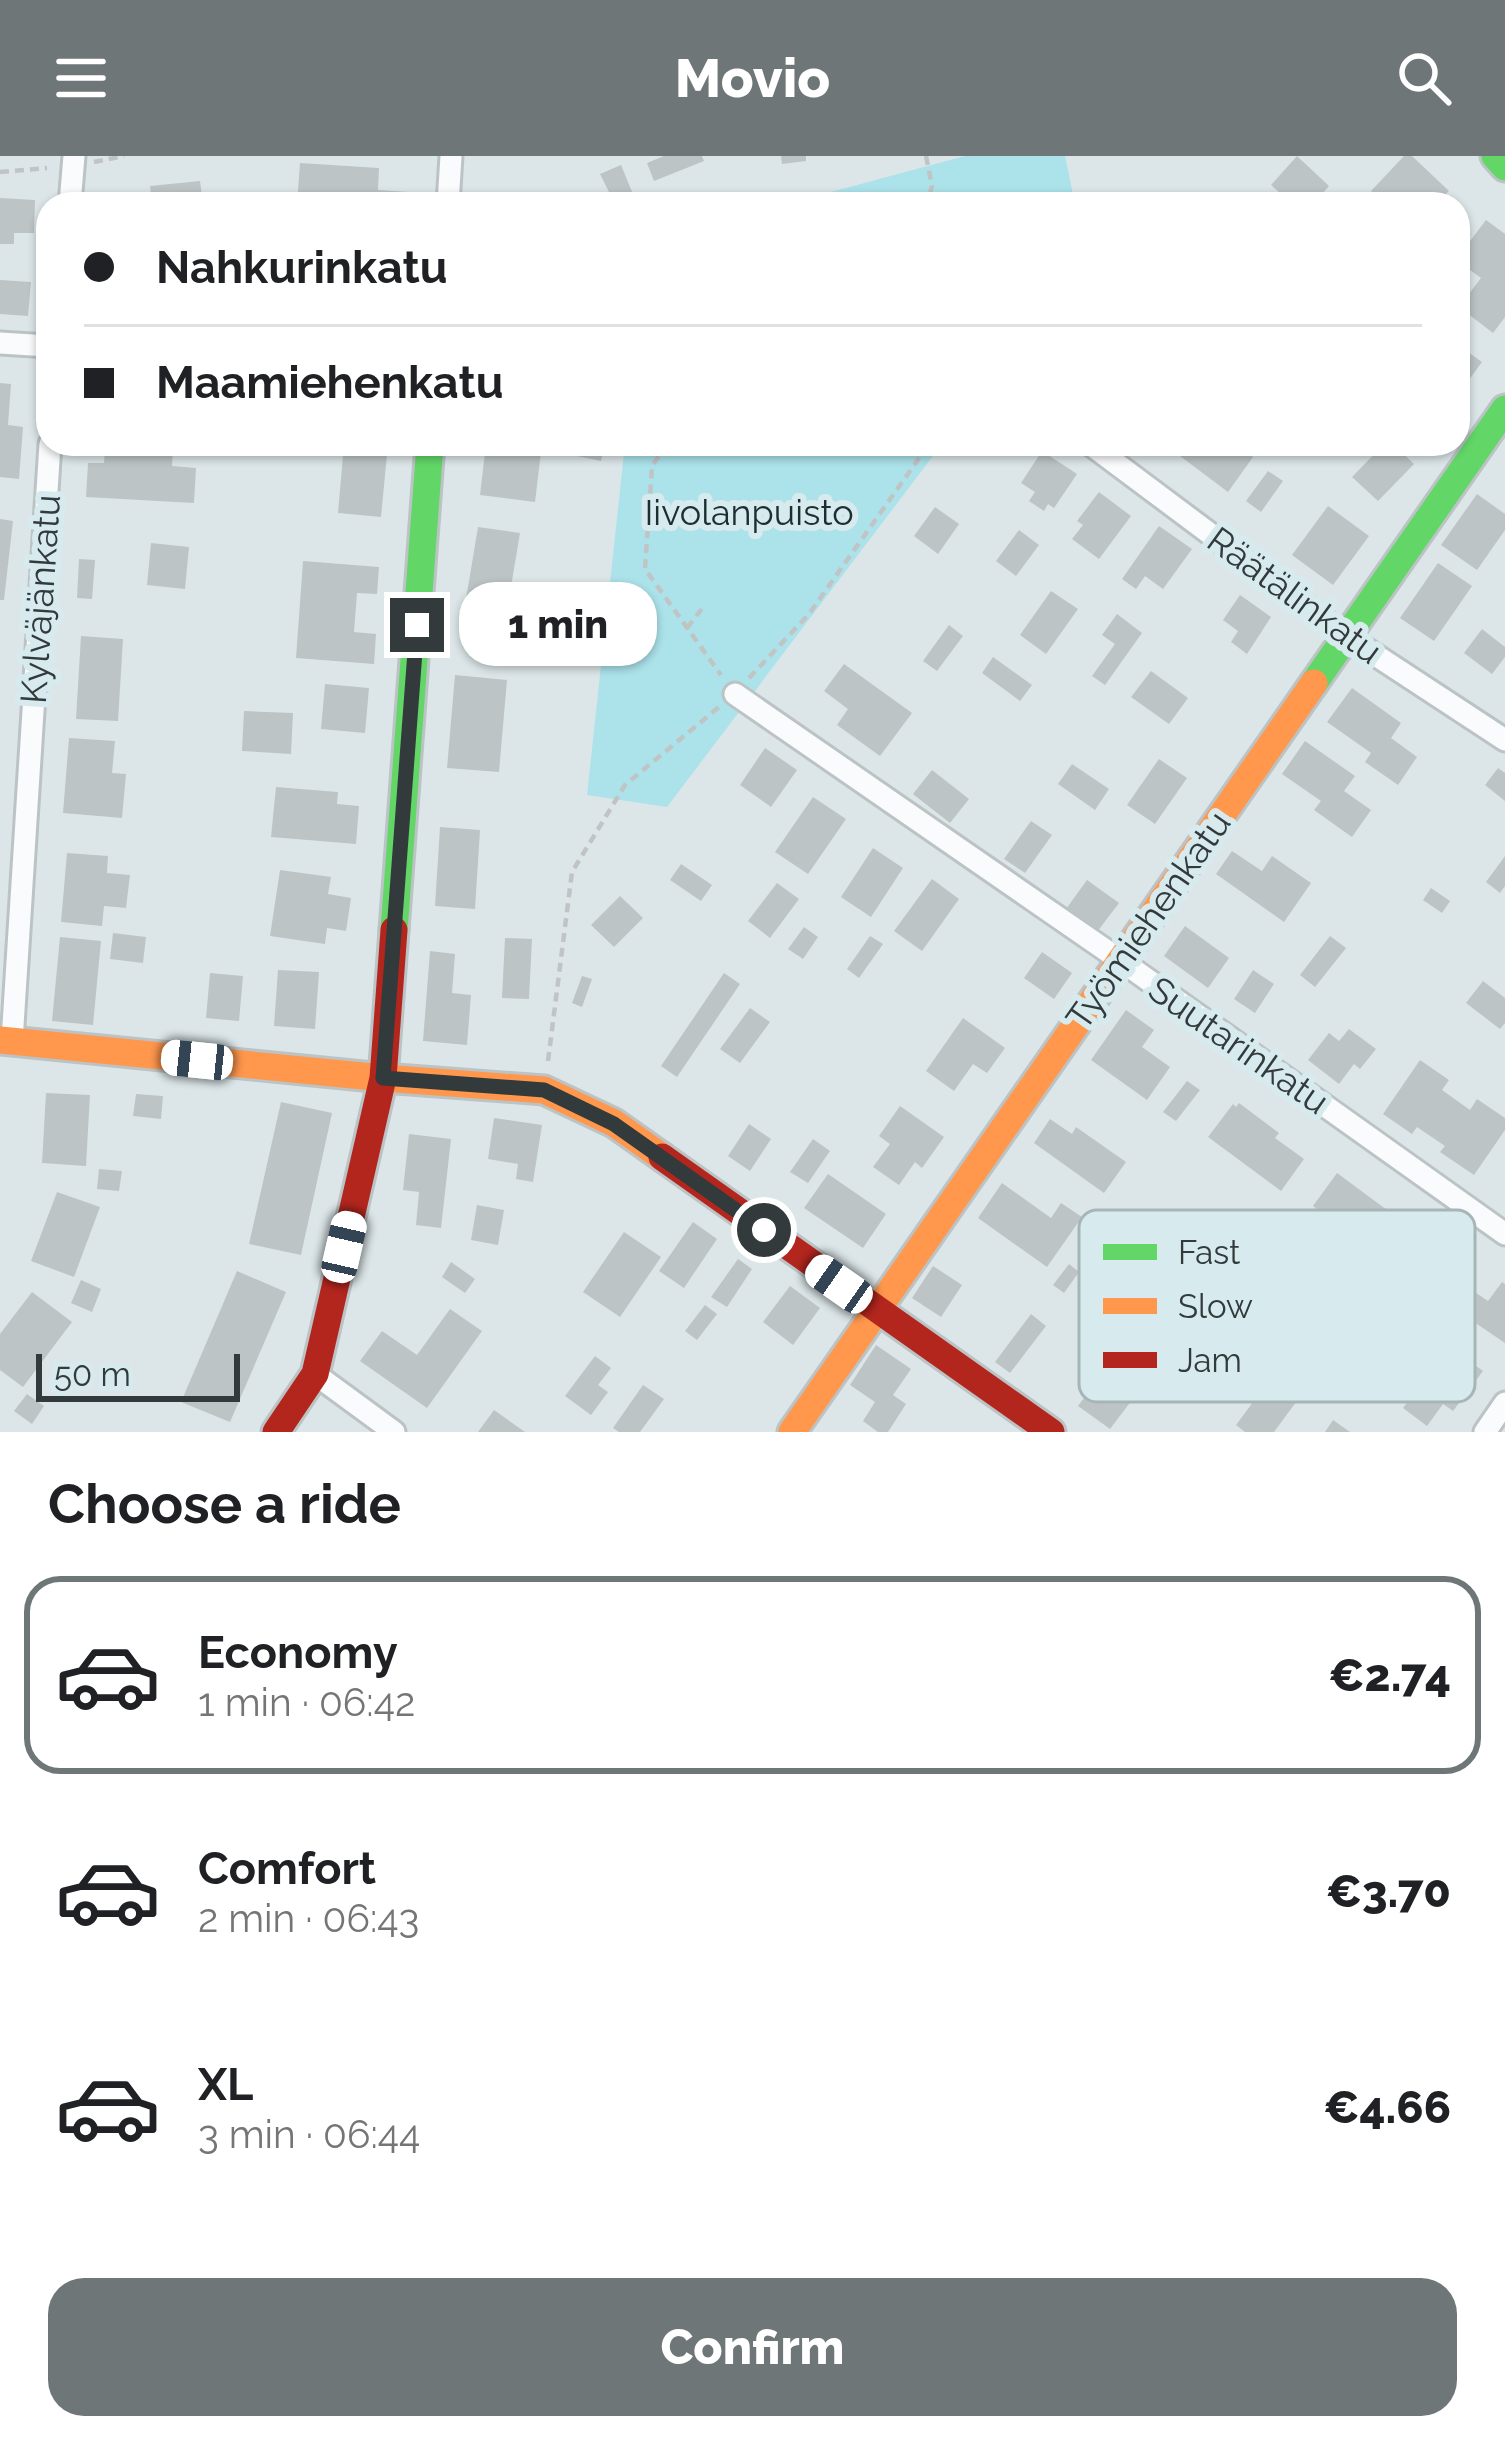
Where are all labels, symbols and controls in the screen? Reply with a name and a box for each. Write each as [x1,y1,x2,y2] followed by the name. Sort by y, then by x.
[48,45,114,111] icon: menu
[1391,45,1457,111] icon: search
[675,46,830,110] text: Movio
[156,241,448,294] text: Nahkurinkatu
[156,356,504,409] text: Maamiehenkatu
[644,491,854,533] park label: Iivolanpuisto
[12,493,68,705] street label: Kylväjänkatu
[1200,518,1390,672] street label: Räätälinkatu
[459,583,657,667] callout: 1 min
[390,598,444,652] route end
[508,601,608,647] text: 1 min
[1057,803,1239,1037] street label: Työmiehenkatu
[1141,968,1337,1122] street label: Suutarinkatu
[159,1038,235,1082] car
[737,1203,791,1257] route start
[318,1208,370,1286] car
[1079,1210,1475,1402] legend
[1178,1233,1240,1272] text: Fast
[799,1249,879,1319] car
[1178,1287,1253,1326] text: Slow
[1178,1341,1242,1380] text: Jam
[36,1348,240,1401] scale bar
[54,1355,131,1394] text: 50 m
[48,1472,401,1536] text: Choose a ride
[54,1621,162,1729] icon: car
[198,1626,398,1679] text: Economy
[1329,1649,1451,1702] text: €2.74
[198,1679,415,1725] text: 1 min · 06:42
[54,1837,162,1945] icon: car
[198,1842,376,1895] text: Comfort
[1326,1865,1451,1918] text: €3.70
[198,1895,419,1941] text: 2 min · 06:43
[54,2053,162,2161] icon: car
[198,2058,253,2111] text: XL
[1324,2081,1451,2134] text: €4.66
[198,2111,420,2157] text: 3 min · 06:44
[48,2278,1457,2416] button: Confirm

